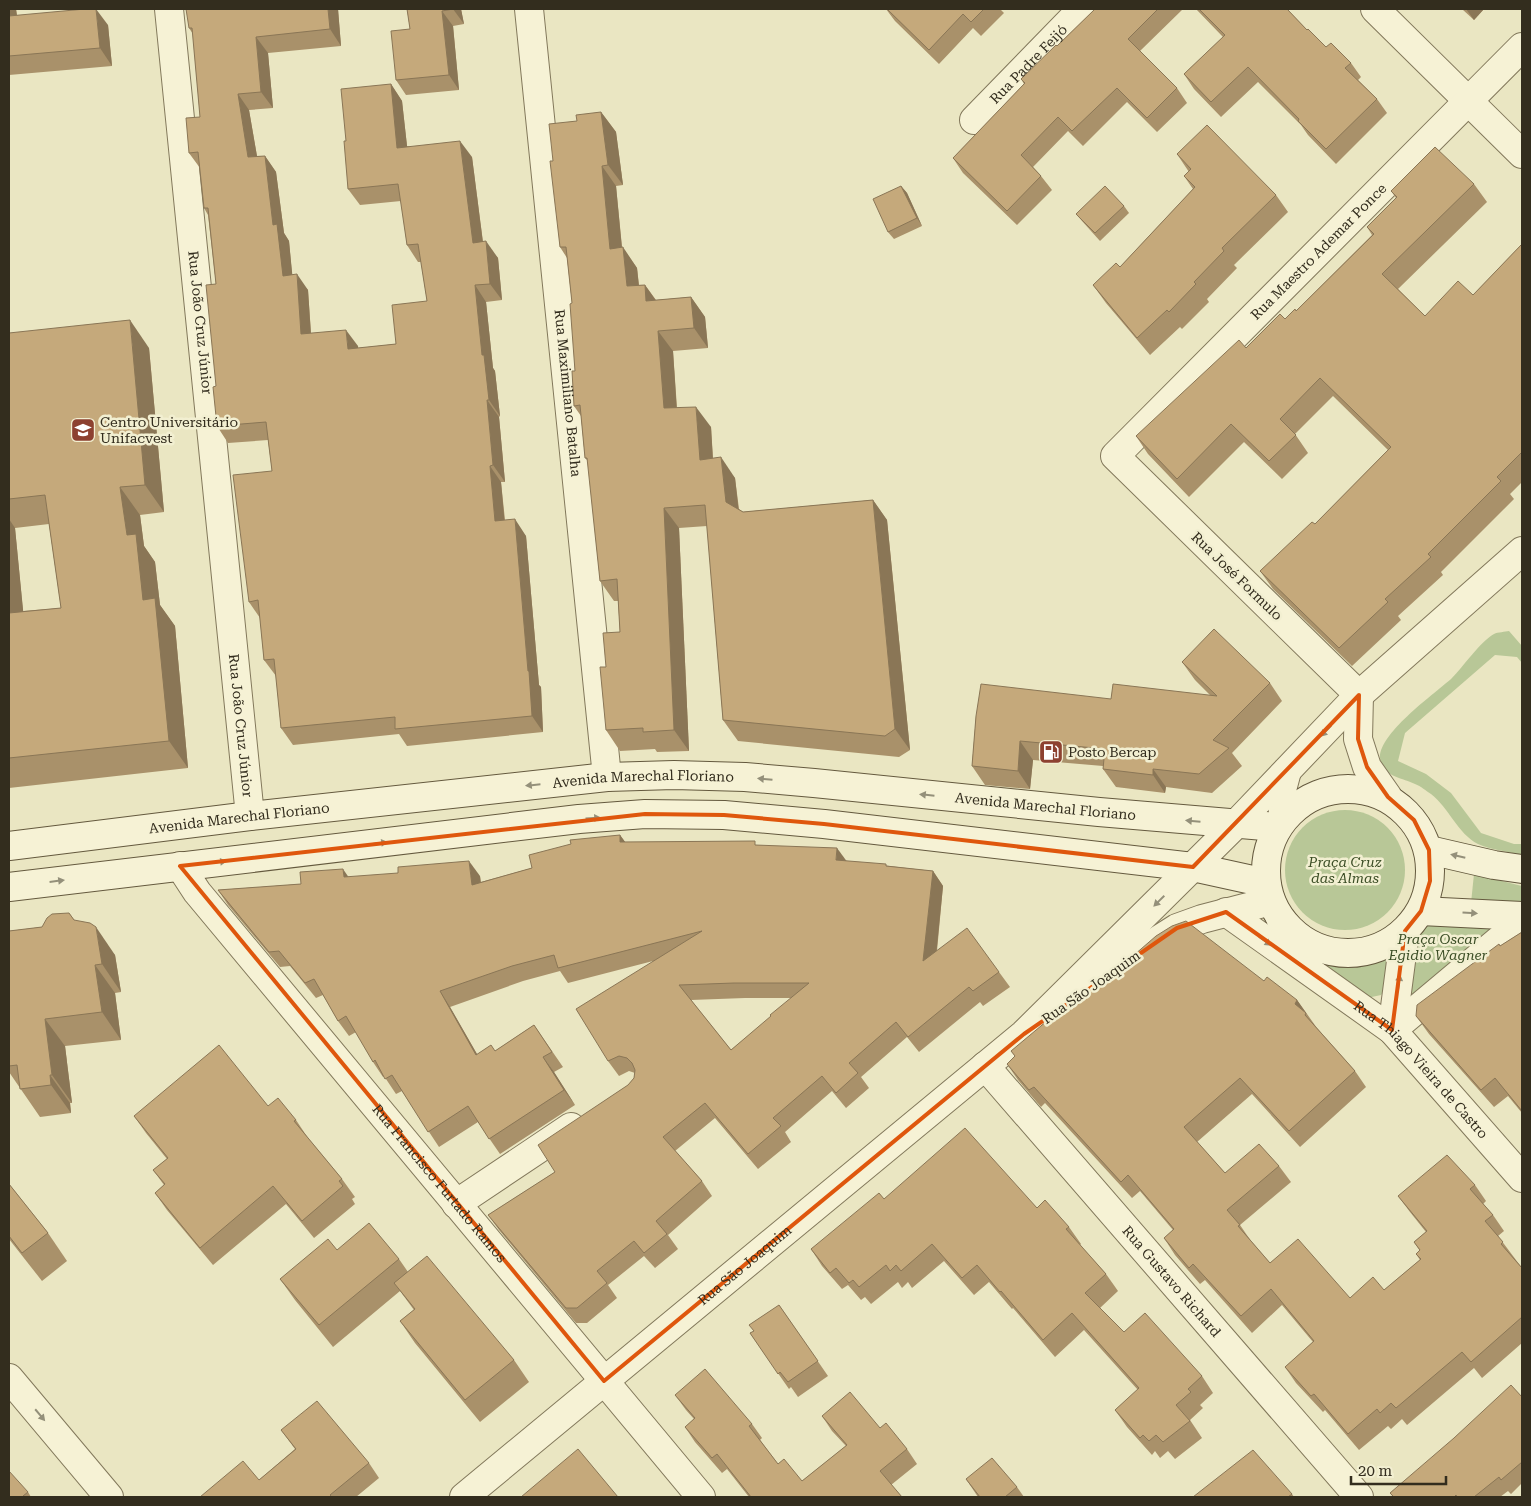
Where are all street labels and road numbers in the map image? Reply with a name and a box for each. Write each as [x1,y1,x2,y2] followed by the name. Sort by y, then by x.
[986,21,1070,107] street label: Rua Padre Feijó
[1247,180,1390,323] street label: Rua Maestro Ademar Ponce
[185,250,216,395] street label: Rua João Cruz Júnior
[552,309,584,478] street label: Rua Maximiliano Batalha
[1188,529,1286,623] street label: Rua José Formulo
[226,653,256,798] street label: Rua João Cruz Júnior
[552,767,734,791] street label: Avenida Marechal Floriano
[954,789,1137,823] street label: Avenida Marechal Floriano
[148,799,330,837] street label: Avenida Marechal Floriano
[1039,947,1143,1027] street label: Rua São Joaquim
[1351,997,1492,1142] street label: Rua Thiago Vieira de Castro
[369,1101,510,1266] street label: Rua Francisco Furtado Ramos
[695,1222,795,1308] street label: Rua São Joaquim
[1119,1223,1224,1340] street label: Rua Gustavo Richard

